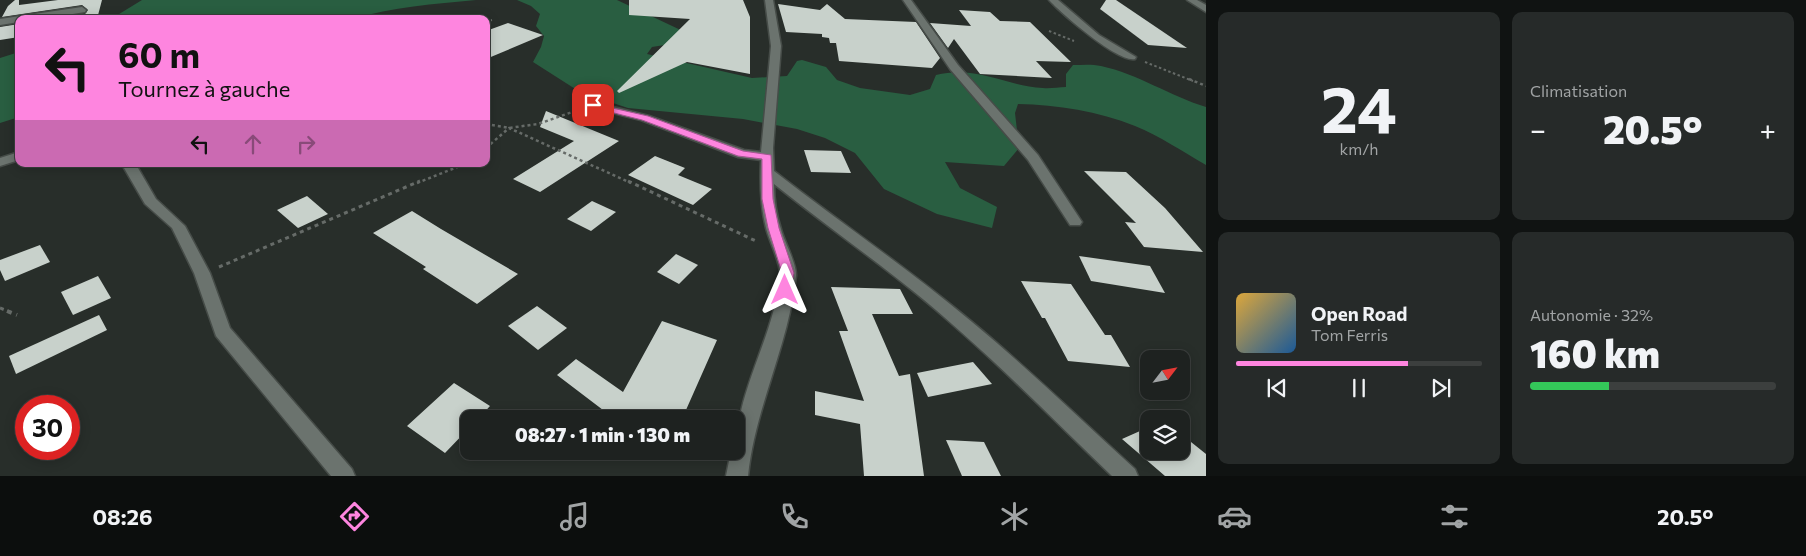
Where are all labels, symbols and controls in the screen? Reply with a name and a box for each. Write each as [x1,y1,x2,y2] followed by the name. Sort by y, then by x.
[118,32,200,75] text: 60 m
[35,35,100,100] icon: left
[1321,67,1397,146] text: 24
[118,75,290,102] text: Tournez à gauche
[1530,81,1627,100] text: Climatisation
[572,84,614,126] pin
[579,91,607,119] icon: arrive
[1603,105,1703,152] text: 20.5°
[1530,112,1546,146] text: −
[1760,112,1776,146] text: +
[186,130,214,158] icon: left
[239,130,267,158] icon: ahead
[292,130,320,158] icon: right
[1340,139,1378,158] text: km/h
[758,263,810,315] position arrow
[1311,302,1407,325] text: Open Road
[1530,305,1653,324] text: Autonomie · 32%
[1311,325,1388,344] text: Tom Ferris
[1530,329,1660,376] text: 160 km
[1140,350,1190,400] north arrow
[1140,350,1190,460] map controls
[1263,374,1291,402] icon: previous
[1345,374,1373,402] icon: pause
[1427,374,1455,402] icon: next
[15,395,80,460] speed limit sign: 30
[1140,410,1190,460] button: layers
[515,423,690,446] text: 08:27 · 1 min · 130 m
[337,499,372,534] icon: directions
[557,499,592,534] icon: music
[777,499,812,534] icon: phone
[997,499,1032,534] icon: climate
[1217,499,1252,534] icon: car
[1437,499,1472,534] icon: filters
[92,503,152,530] text: 08:26
[1657,503,1714,530] text: 20.5°

